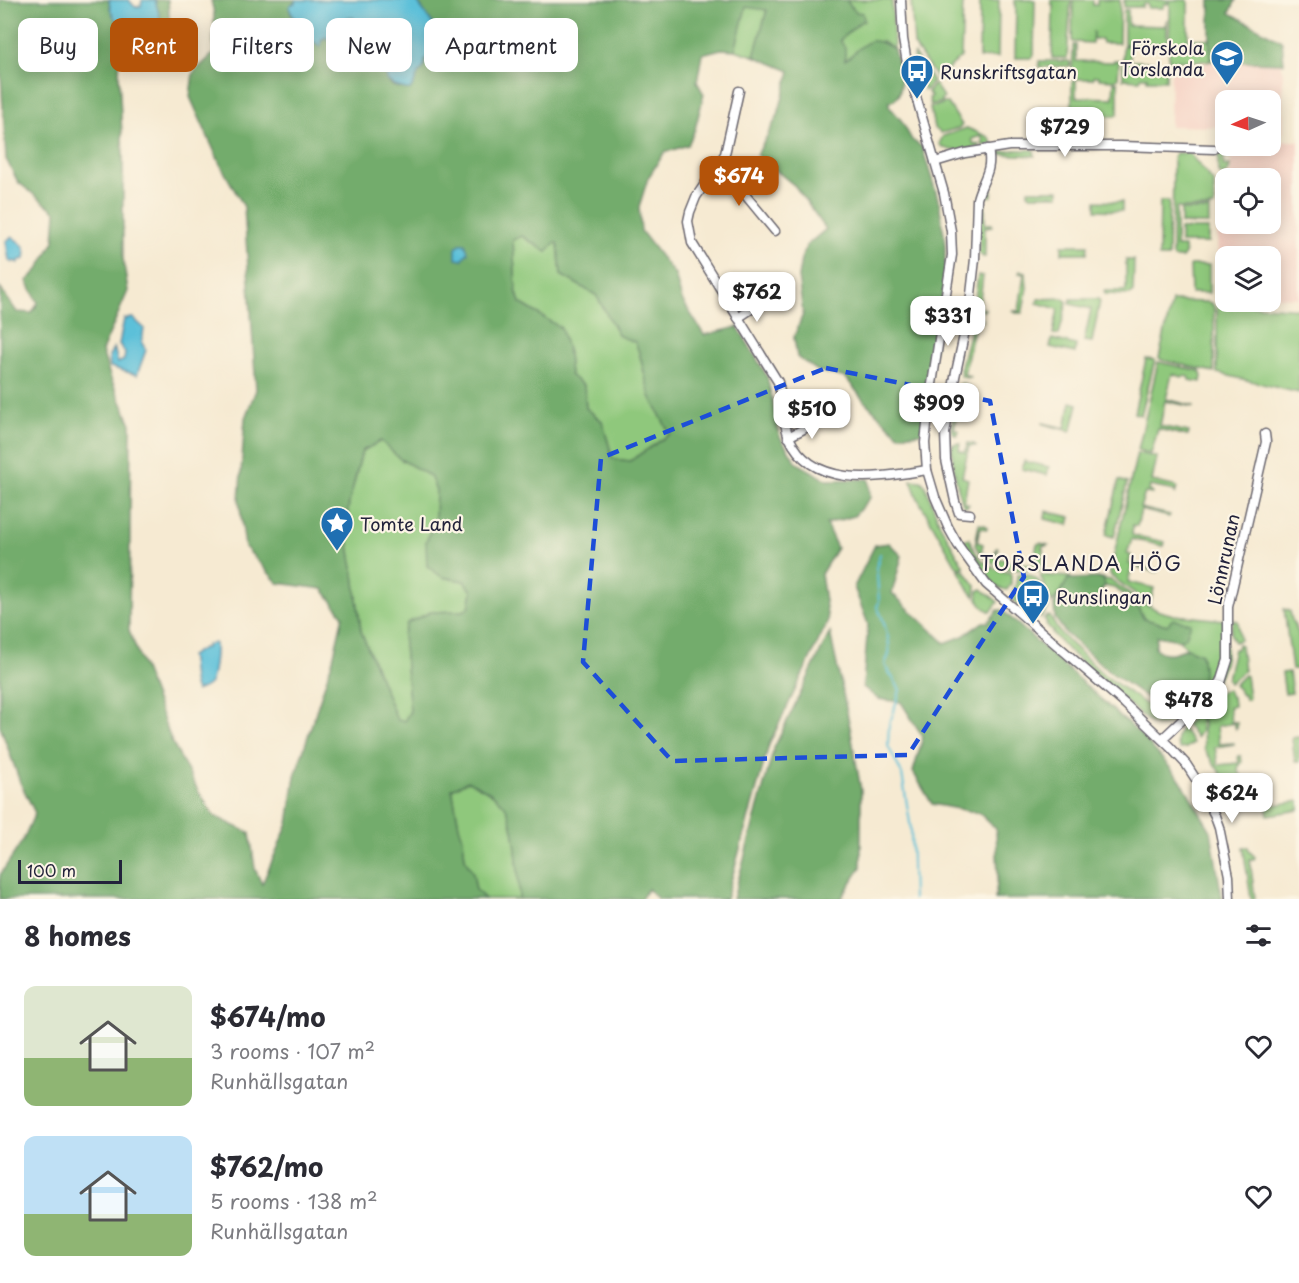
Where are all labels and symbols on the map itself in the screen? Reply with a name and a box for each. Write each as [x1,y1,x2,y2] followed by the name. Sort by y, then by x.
[1120,34,1205,82] place label: Förskola Torslanda
[1209,39,1245,86] school or university icon: Förskola Torslanda
[899,53,935,100] bus stop icon: Runskriftsgatan
[940,58,1077,85] place label: Runskriftsgatan
[1215,90,1281,156] north arrow
[1029,107,1101,158] pin: $729
[703,156,775,207] pin: $674
[721,272,793,323] pin: $762
[912,296,984,347] pin: $331
[903,383,975,434] pin: $909
[776,389,848,440] pin: $510
[319,505,355,552] place icon: Tomte Land
[360,510,463,537] place label: Tomte Land
[1200,511,1246,607] street label: Lönnrunan
[980,548,1182,578] district label: TORSLANDA HÖG
[1015,578,1051,625] bus stop icon: Runslingan
[1056,583,1152,610] place label: Runslingan
[1153,680,1225,731] pin: $478
[1196,773,1268,824] pin: $624
[18,857,122,884] scale bar

